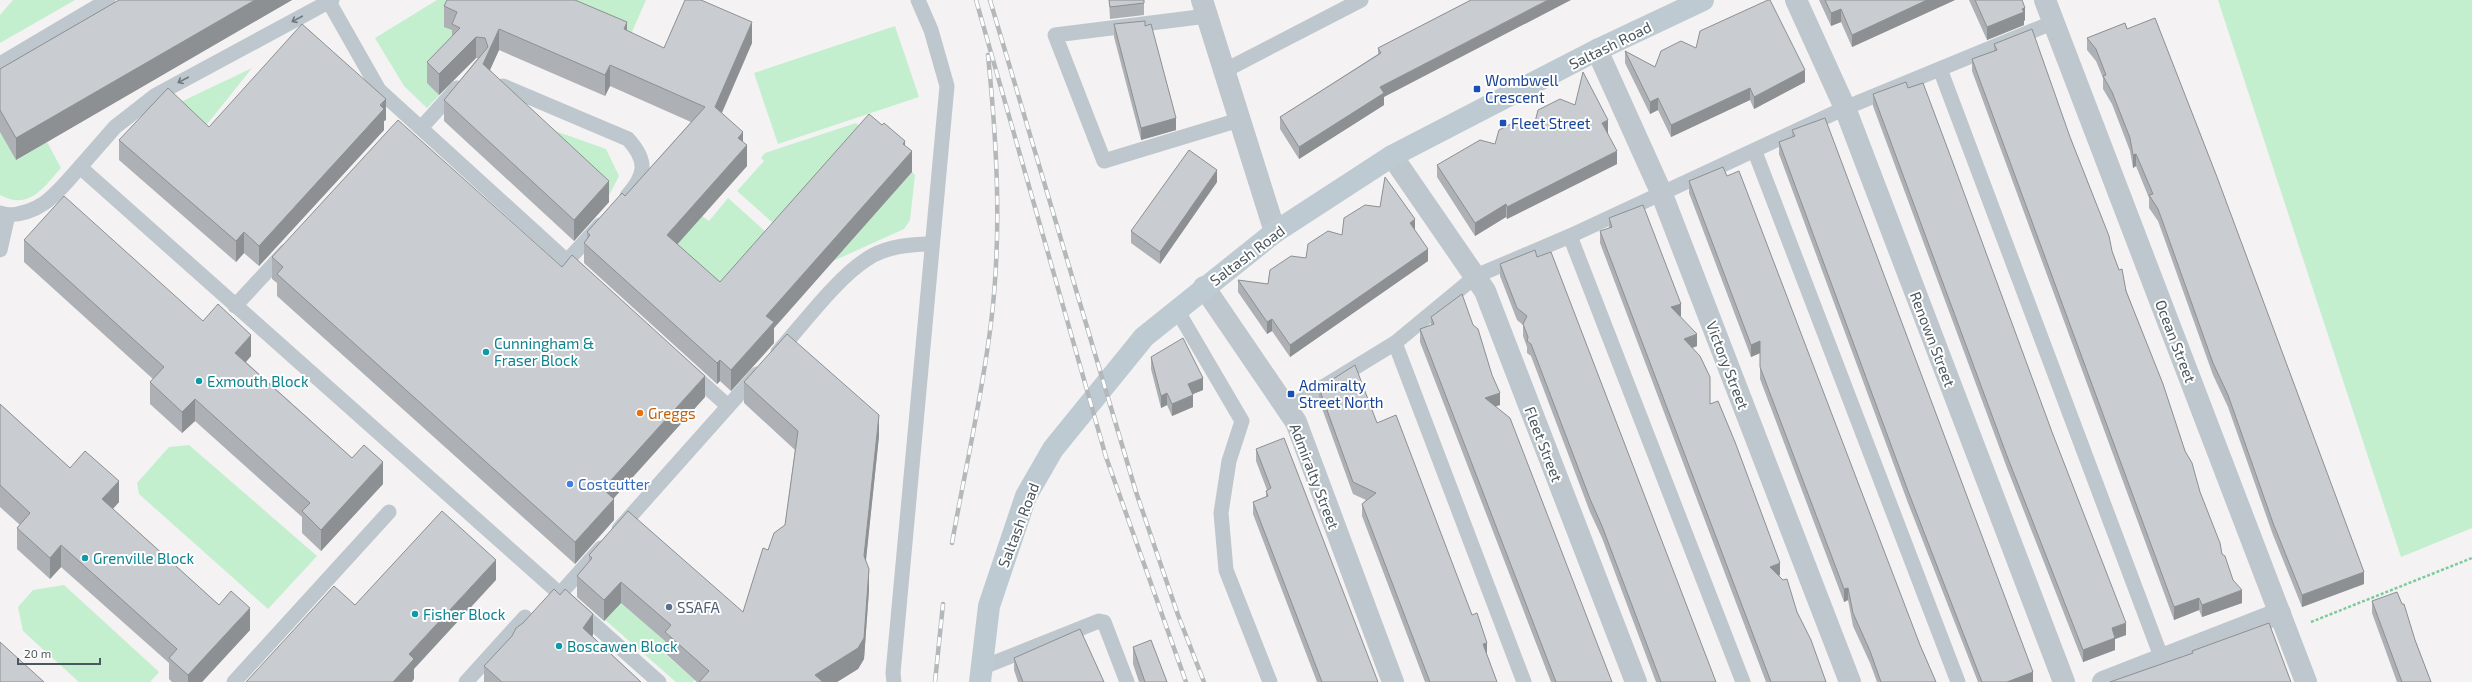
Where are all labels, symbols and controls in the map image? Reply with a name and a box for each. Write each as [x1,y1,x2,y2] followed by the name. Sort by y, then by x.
[291,15,303,23] one-way arrow
[1566,17,1654,73] street label: Saltash Road
[1485,71,1559,106] place label: Wombwell Crescent
[177,77,189,85] one-way arrow
[1472,84,1482,94] marker: Wombwell Crescent
[1511,114,1591,132] place label: Fleet Street
[1498,118,1508,128] marker: Fleet Street
[1206,221,1288,289] street label: Saltash Road
[1907,289,1960,389] street label: Renown Street
[2152,297,2200,385] street label: Ocean Street
[1703,318,1753,412] street label: Victory Street
[494,334,594,369] place label: Cunningham & Fraser Block
[481,347,491,357] marker: Cunningham & Fraser Block
[207,372,309,390] place label: Exmouth Block
[194,376,204,386] marker: Exmouth Block
[1299,376,1384,411] place label: Admiralty Street North
[1286,389,1296,399] marker: Admiralty Street North
[648,404,696,422] place label: Greggs
[1521,404,1567,485] street label: Fleet Street
[635,408,645,418] marker: Greggs
[1287,421,1344,532] street label: Admiralty Street
[578,475,650,493] place label: Costcutter
[565,479,575,489] marker: Costcutter
[994,480,1042,570] street label: Saltash Road
[93,549,195,567] place label: Grenville Block
[80,553,90,563] marker: Grenville Block
[677,598,720,616] place label: SSAFA
[664,602,674,612] marker: SSAFA
[423,605,506,623] place label: Fisher Block
[410,609,420,619] marker: Fisher Block
[567,637,678,655] place label: Boscawen Block
[18,640,100,666] scale bar
[554,641,564,651] marker: Boscawen Block
[24,646,51,660] text: 20 m

